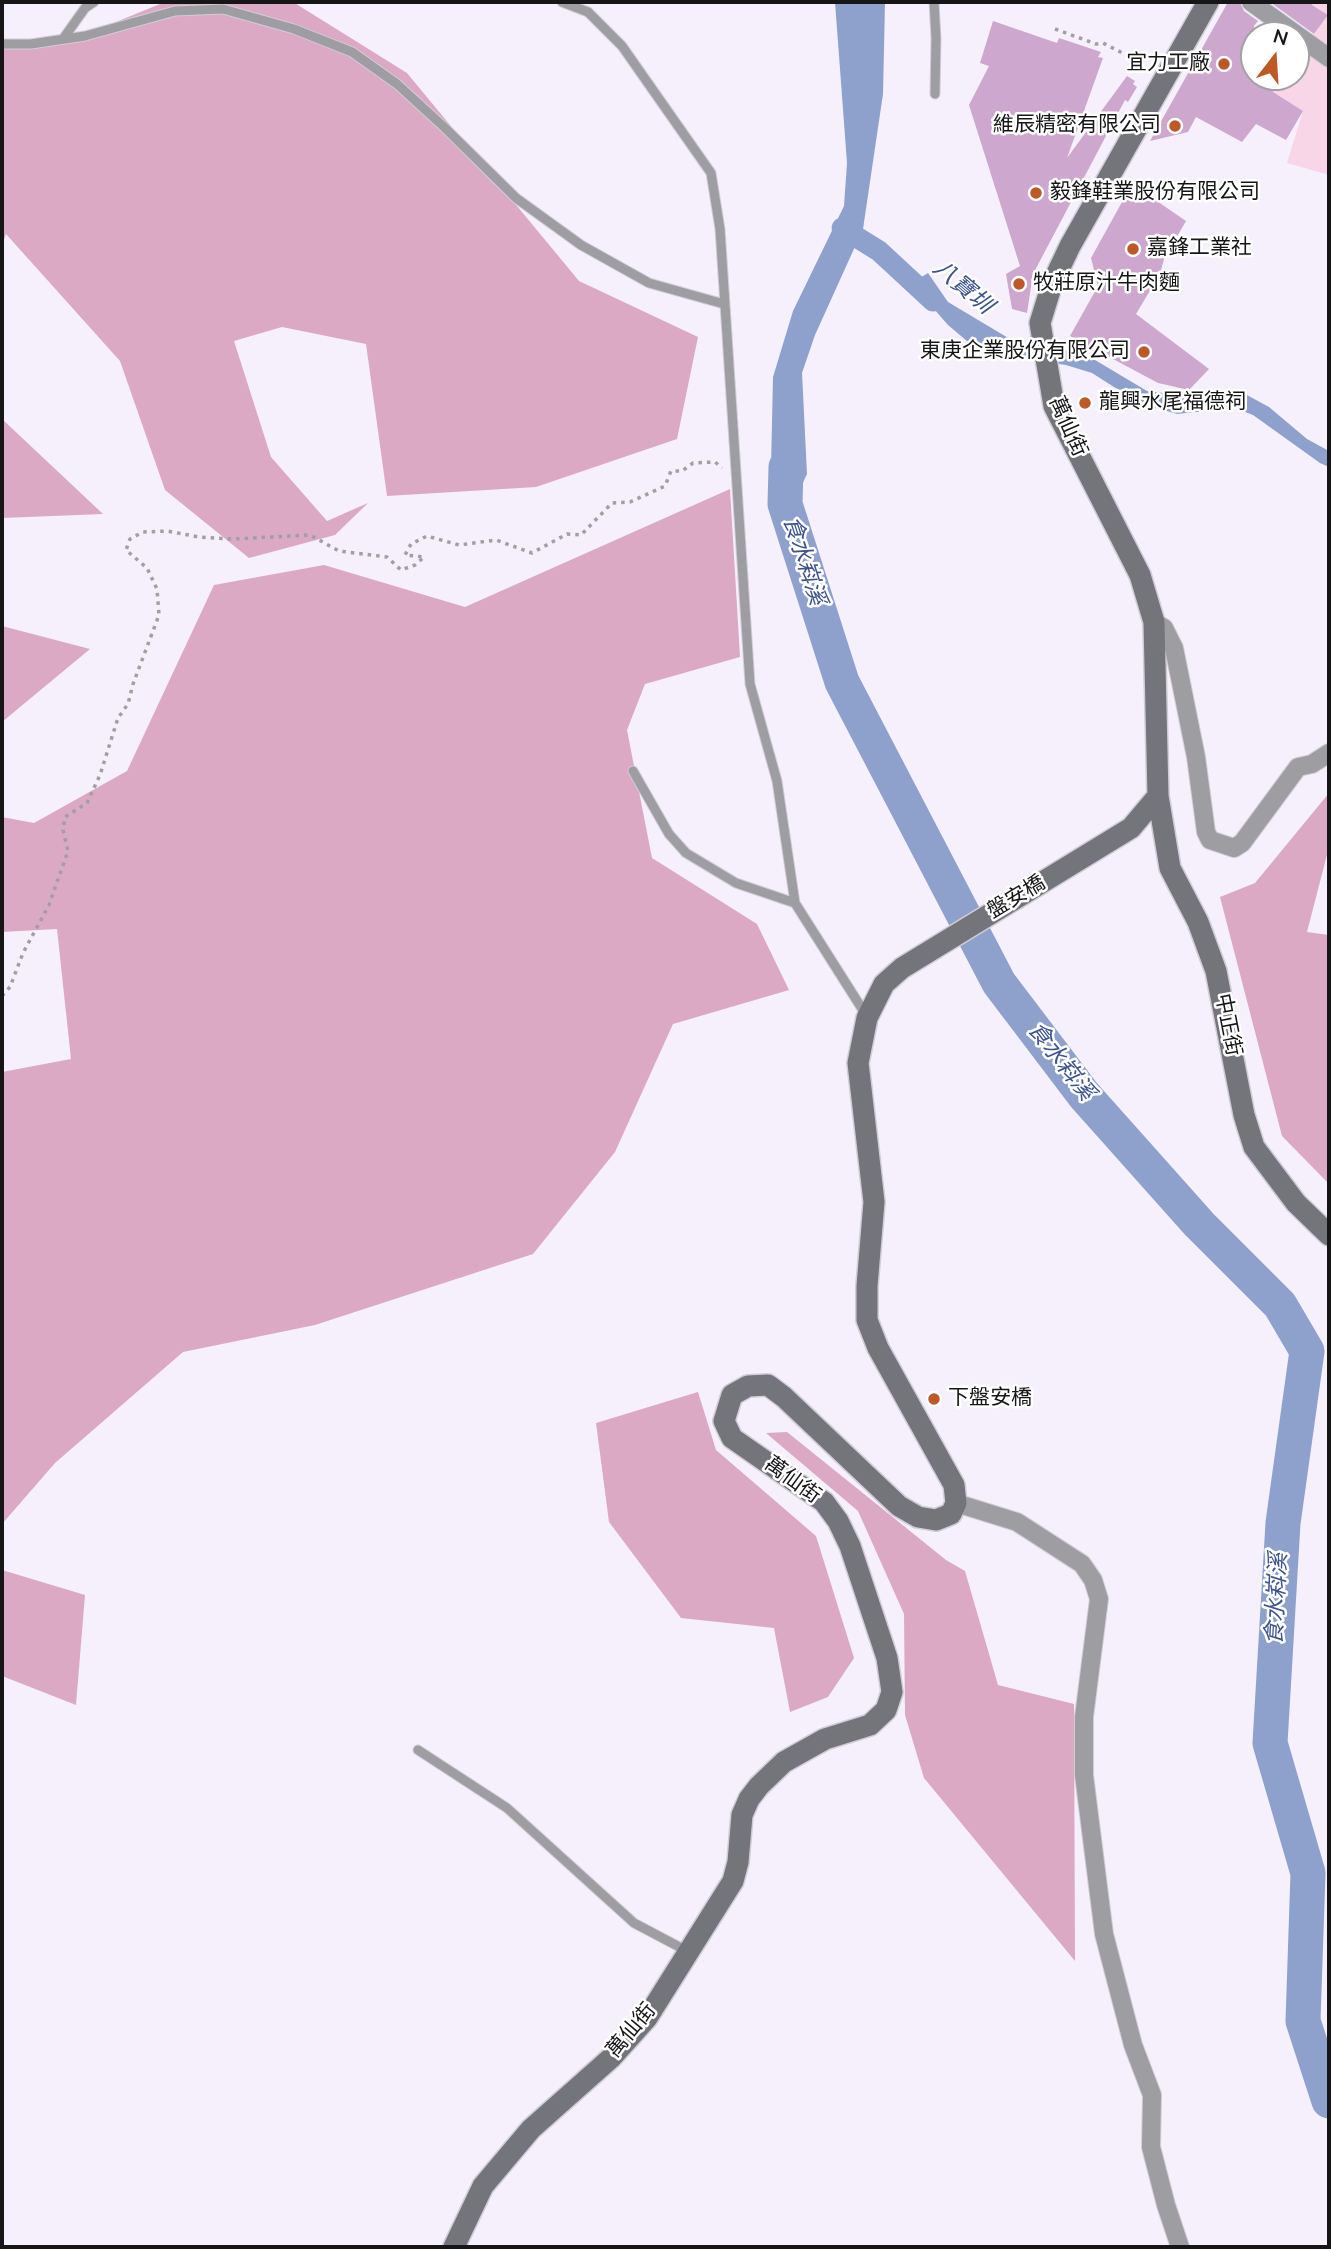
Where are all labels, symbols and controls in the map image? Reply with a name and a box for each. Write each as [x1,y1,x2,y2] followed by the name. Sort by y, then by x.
[1240,21,1310,91] north arrow
[1270,23,1291,52] text: N
[1126,51,1210,77] place label: 宜力工廠
[1216,56,1232,72] marker: 宜力工廠
[993,113,1161,139] place label: 維辰精密有限公司
[1167,118,1183,134] marker: 維辰精密有限公司
[1050,180,1260,206] place label: 毅鋒鞋業股份有限公司
[1028,185,1044,201] marker: 毅鋒鞋業股份有限公司
[1147,236,1252,262] place label: 嘉鋒工業社
[1125,241,1141,257] marker: 嘉鋒工業社
[927,255,997,321] water label: 八寶圳
[1033,271,1180,297] place label: 牧莊原汁牛肉麵
[1011,276,1027,292] marker: 牧莊原汁牛肉麵
[920,339,1130,365] place label: 東庚企業股份有限公司
[1136,344,1152,360] marker: 東庚企業股份有限公司
[1099,390,1246,416] place label: 龍興水尾福德祠
[1043,393,1091,461] street label: 萬仙街
[1077,395,1093,411] marker: 龍興水尾福德祠
[776,513,830,609] water label: 食水嵙溪
[984,871,1050,925] street label: 盤安橋
[1209,992,1245,1058] street label: 中正街
[1021,1017,1099,1107] water label: 食水嵙溪
[948,1386,1032,1412] place label: 下盤安橋
[926,1391,942,1407] marker: 下盤安橋
[759,1452,825,1510] street label: 萬仙街
[1262,1552,1294,1646] water label: 食水嵙溪
[602,1999,662,2063] street label: 萬仙街

